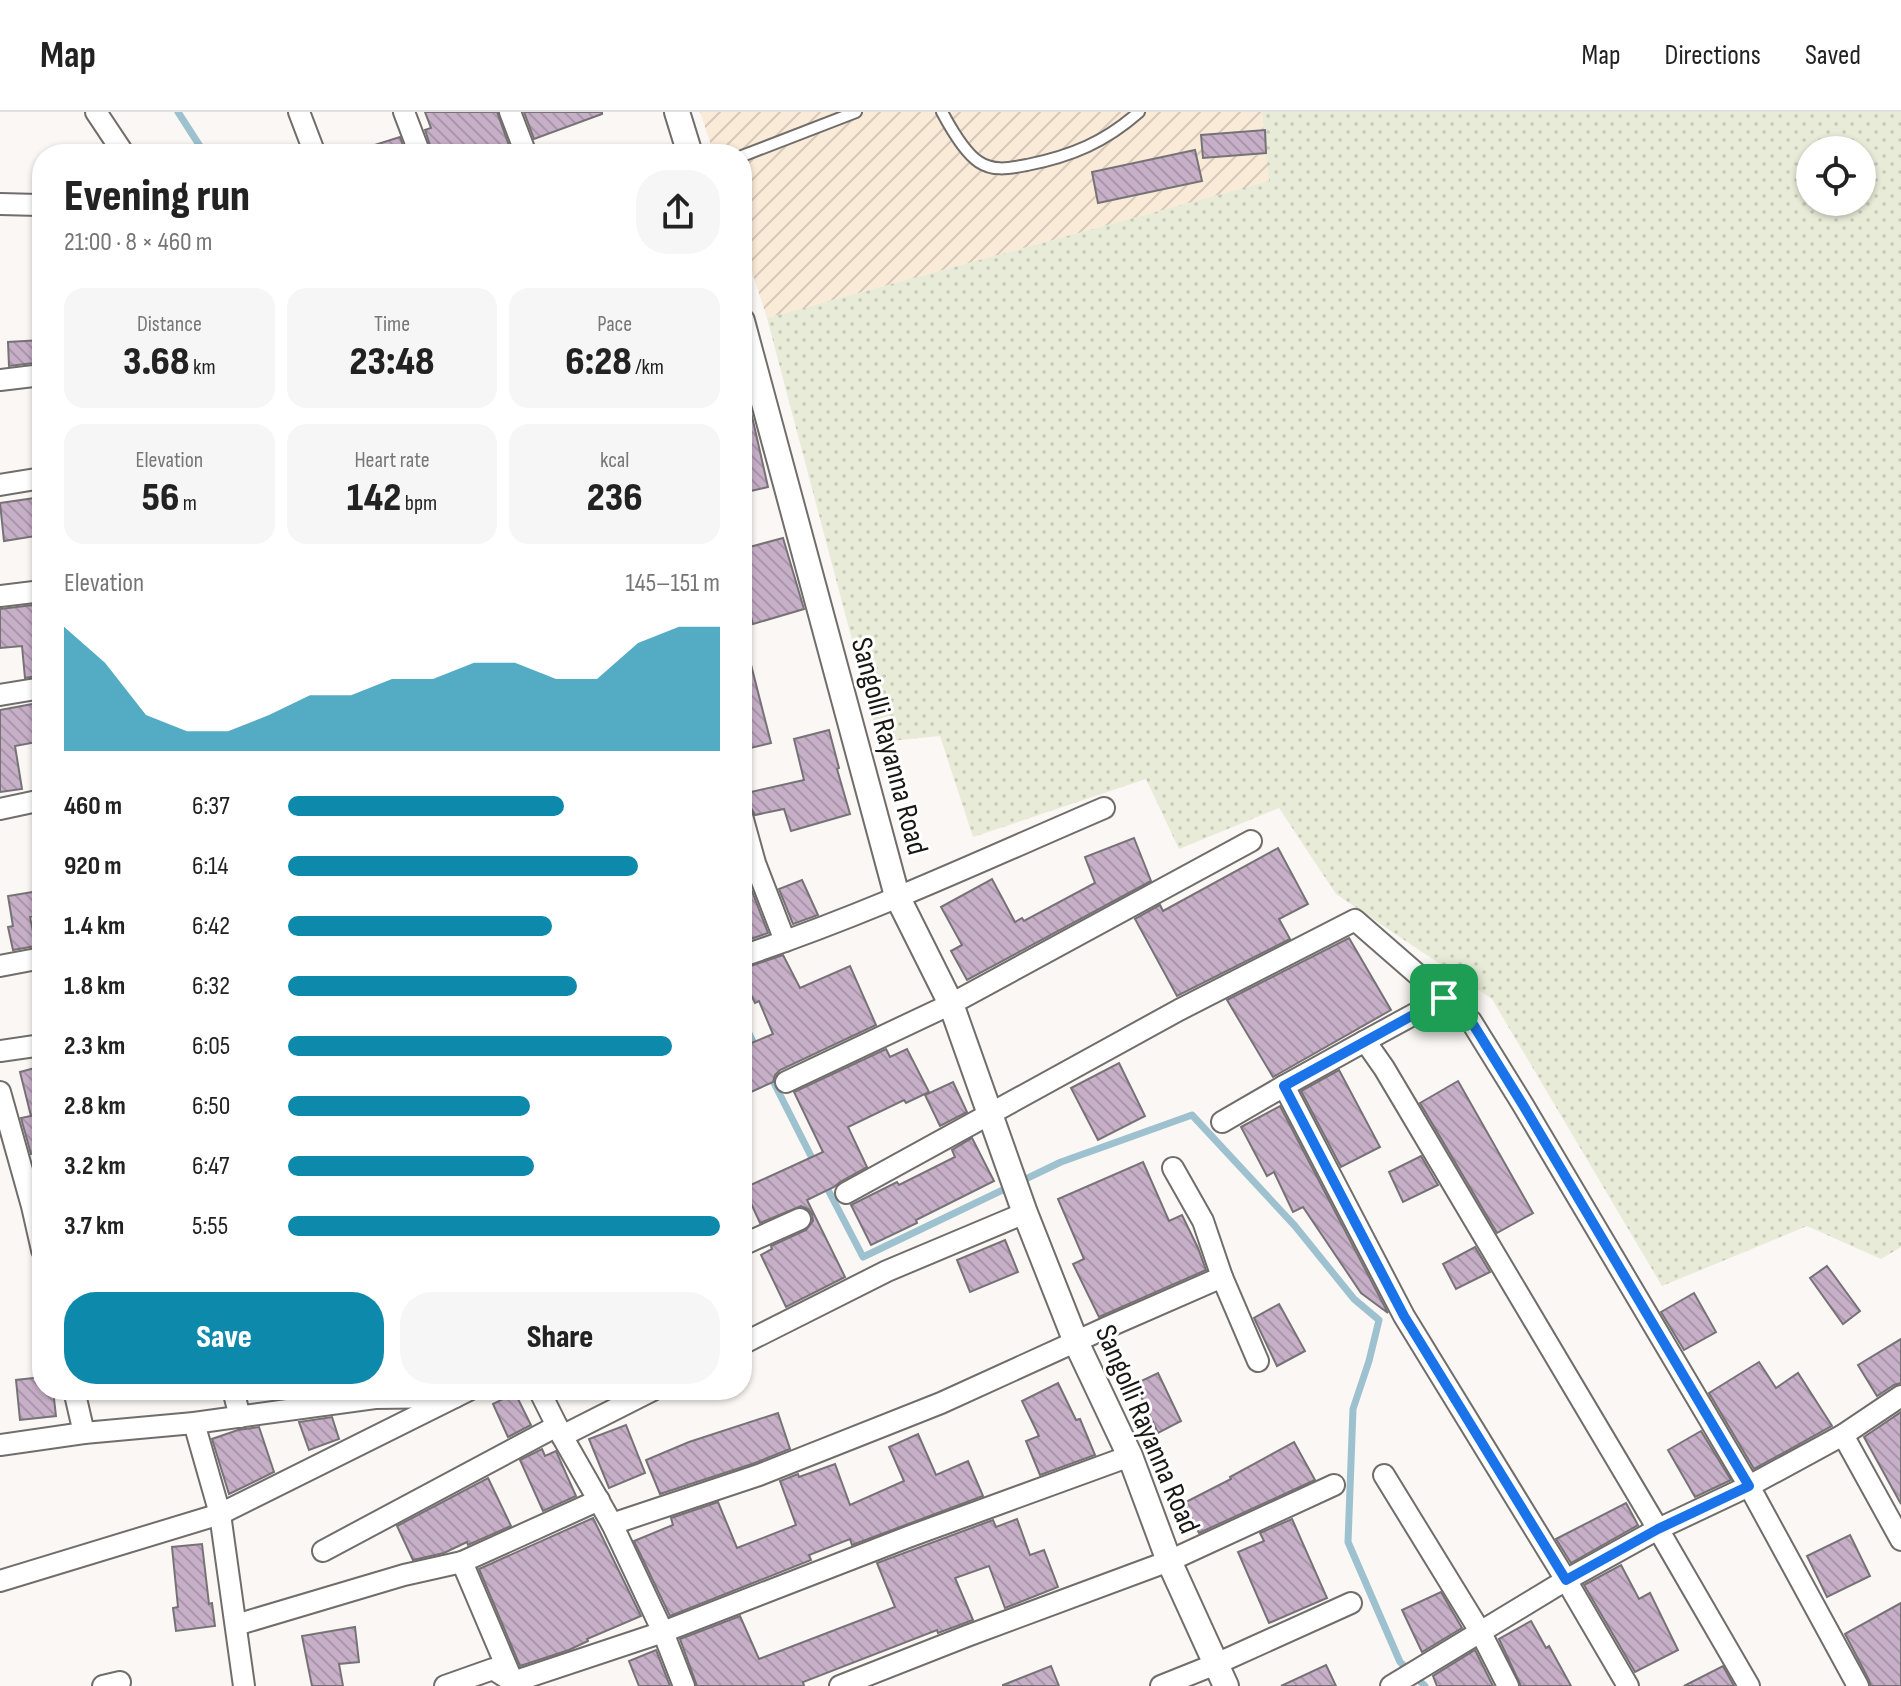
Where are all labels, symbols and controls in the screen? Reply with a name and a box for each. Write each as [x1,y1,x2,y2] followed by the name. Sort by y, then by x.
[40,33,96,78] text: Map
[1582,39,1621,72] text: Map
[1665,39,1761,72] text: Directions
[1805,39,1861,72] text: Saved
[1796,136,1876,216] map controls
[1796,136,1876,216] button: locate
[64,170,250,223] text: Evening run
[636,170,720,254] button: share
[64,227,212,258] text: 21:00 · 8 × 460 m
[137,311,202,338] text: Distance
[374,311,410,338] text: Time
[597,311,632,338] text: Pace
[123,338,190,386] text: 3.68
[349,338,435,386] text: 23:48
[565,338,632,386] text: 6:28
[190,354,216,381] text: km
[632,354,664,381] text: /km
[135,447,203,474] text: Elevation
[354,447,430,474] text: Heart rate
[600,447,629,474] text: kcal
[142,474,179,522] text: 56
[347,474,401,522] text: 142
[587,474,643,522] text: 236
[179,490,197,517] text: m
[401,490,437,517] text: bpm
[64,568,144,599] text: Elevation
[626,568,720,599] text: 145–151 m
[843,634,935,859] street label: Sangolli Rayanna Road
[64,791,122,822] text: 460 m
[192,791,230,822] text: 6:37
[64,851,121,882] text: 920 m
[192,851,228,882] text: 6:14
[64,911,125,942] text: 1.4 km
[192,911,230,942] text: 6:42
[1410,964,1478,1032] pin
[64,971,125,1002] text: 1.8 km
[192,971,230,1002] text: 6:32
[1422,976,1466,1020] icon: arrive
[64,1031,125,1062] text: 2.3 km
[192,1031,230,1062] text: 6:05
[64,1091,126,1122] text: 2.8 km
[192,1091,230,1122] text: 6:50
[64,1151,126,1182] text: 3.2 km
[192,1151,229,1182] text: 6:47
[64,1211,124,1242] text: 3.7 km
[192,1211,228,1242] text: 5:55
[64,1292,384,1384] button: Save
[400,1292,720,1384] button: Share
[1087,1320,1207,1539] street label: Sangolli Rayanna Road

